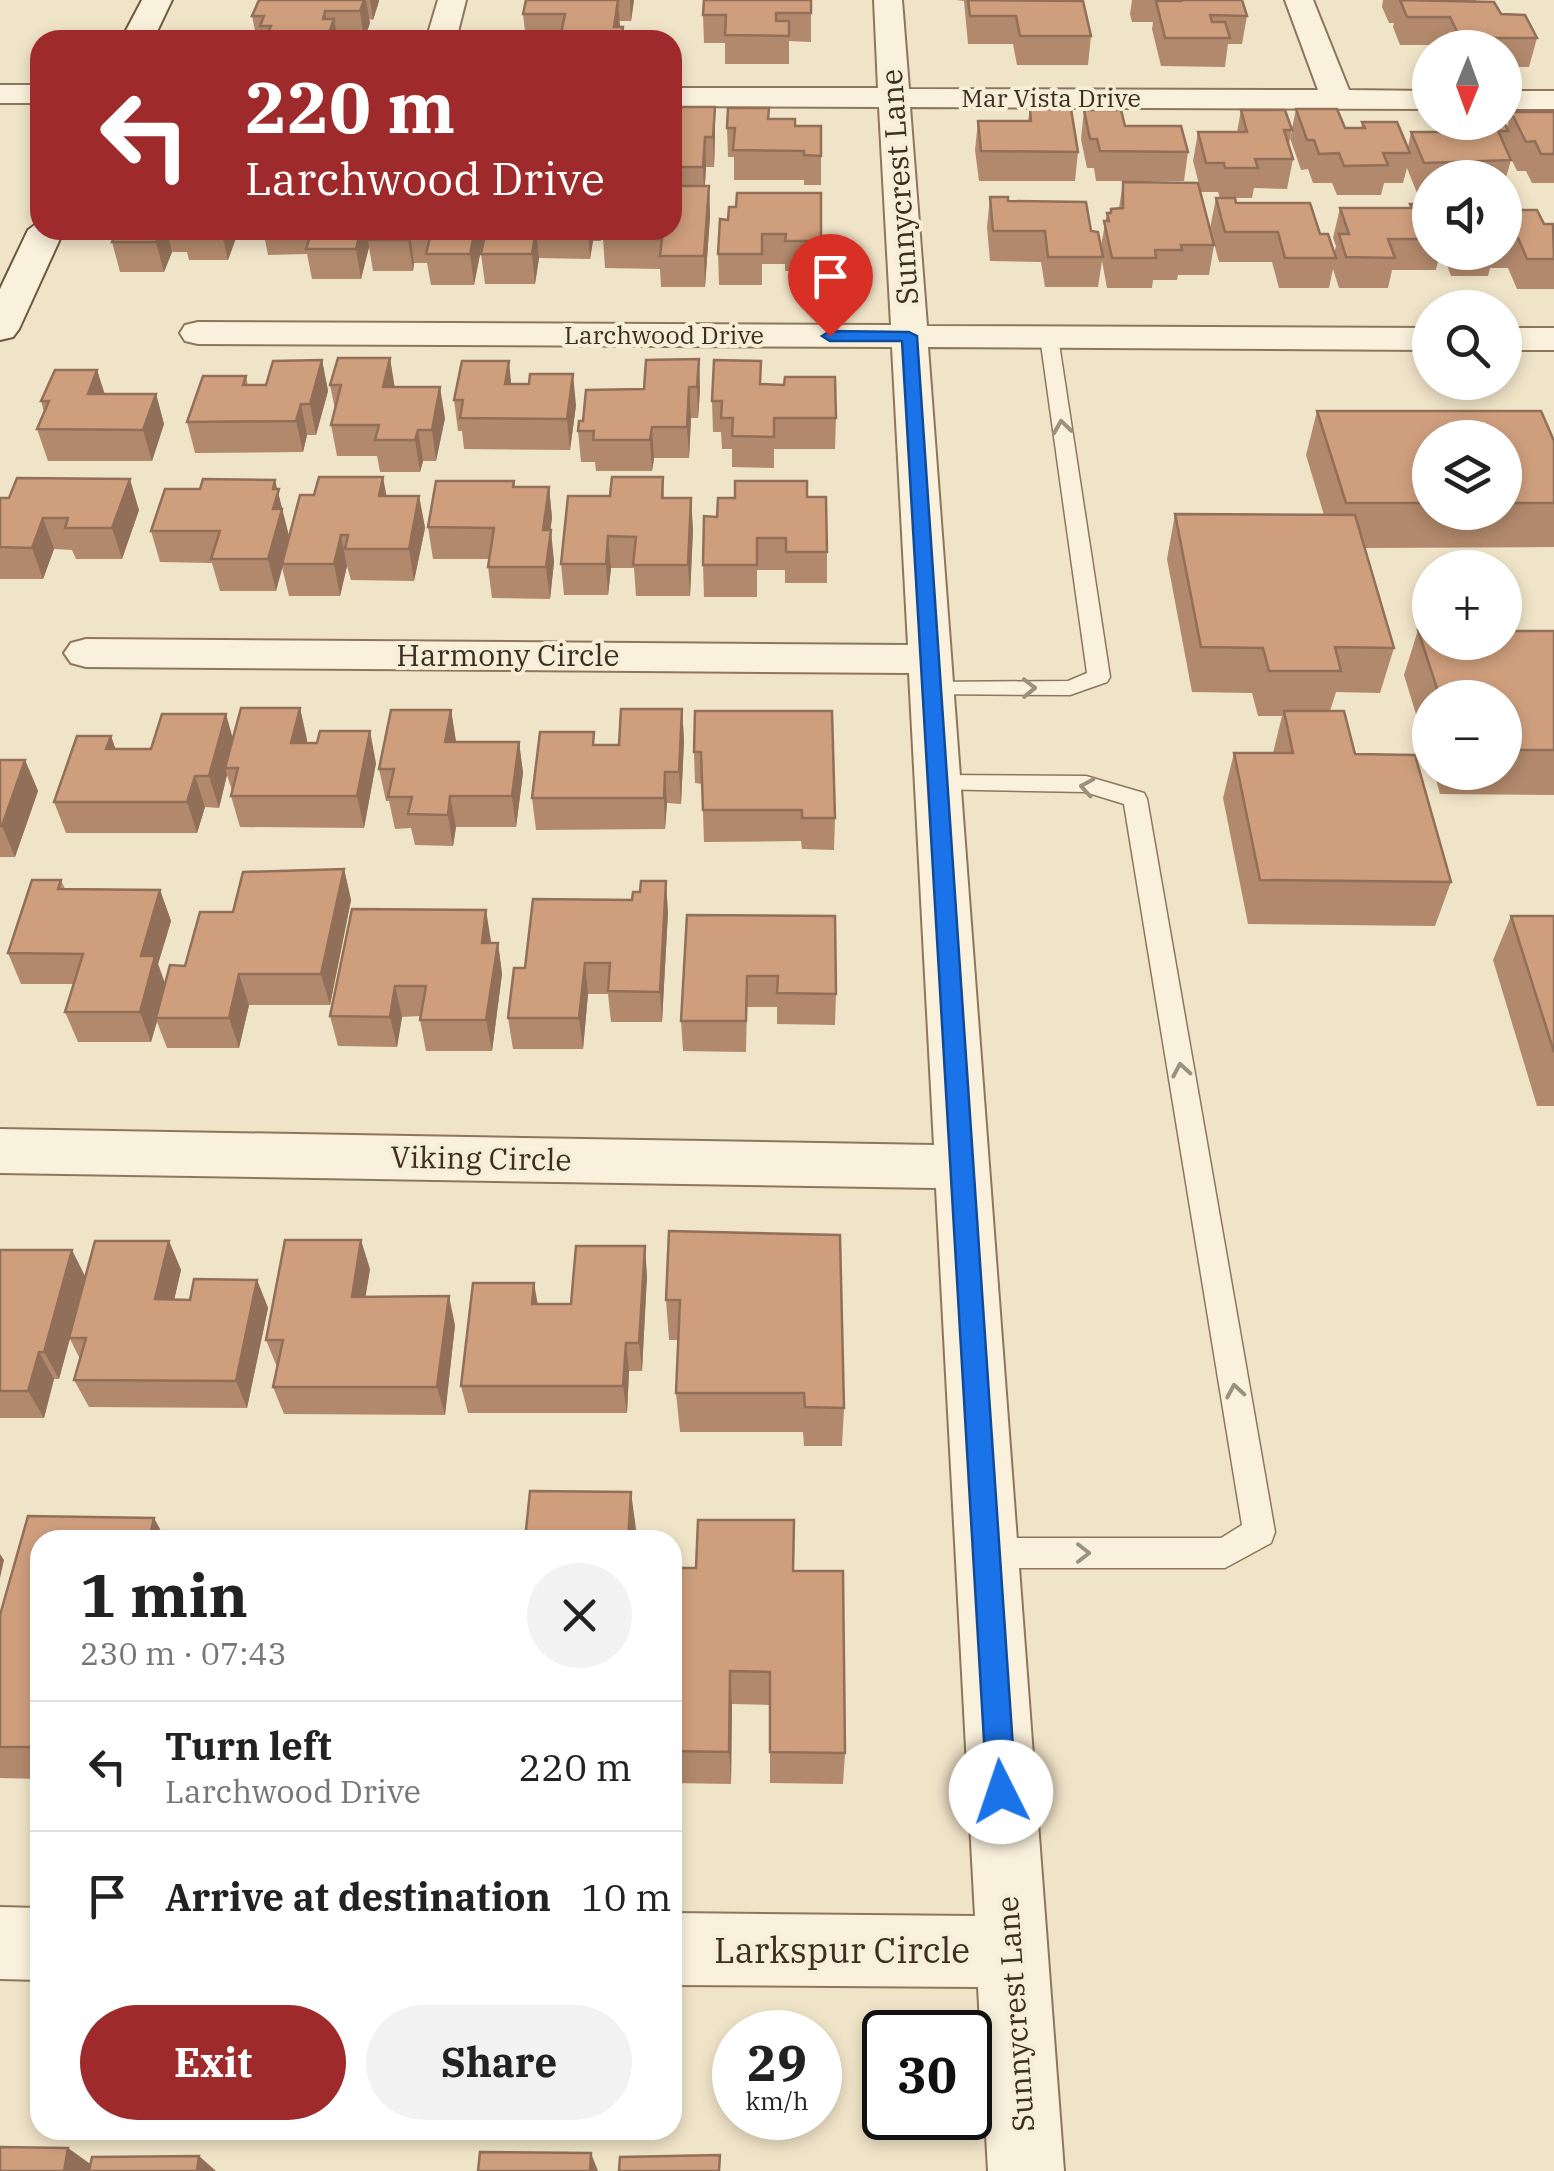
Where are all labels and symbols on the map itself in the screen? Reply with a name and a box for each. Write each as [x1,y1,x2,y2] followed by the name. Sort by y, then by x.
[1412,30,1522,140] north arrow
[871,68,926,306] street label: Sunnycrest Lane
[961,81,1141,114] street label: Mar Vista Drive
[788,234,873,337] pin
[564,318,764,351] street label: Larchwood Drive
[1053,419,1074,435] one-way arrow
[396,635,620,674] street label: Harmony Circle
[1022,677,1037,699] one-way arrow
[1079,777,1095,798] one-way arrow
[1171,1062,1192,1078] one-way arrow
[390,1136,572,1179] street label: Viking Circle
[1225,1382,1246,1399] one-way arrow
[1076,1542,1092,1564] one-way arrow
[949,1740,1053,1844] position arrow
[987,1895,1042,2133] street label: Sunnycrest Lane
[714,1927,970,1973] street label: Larkspur Circle
[862,2010,992,2140] speed limit sign: 30

